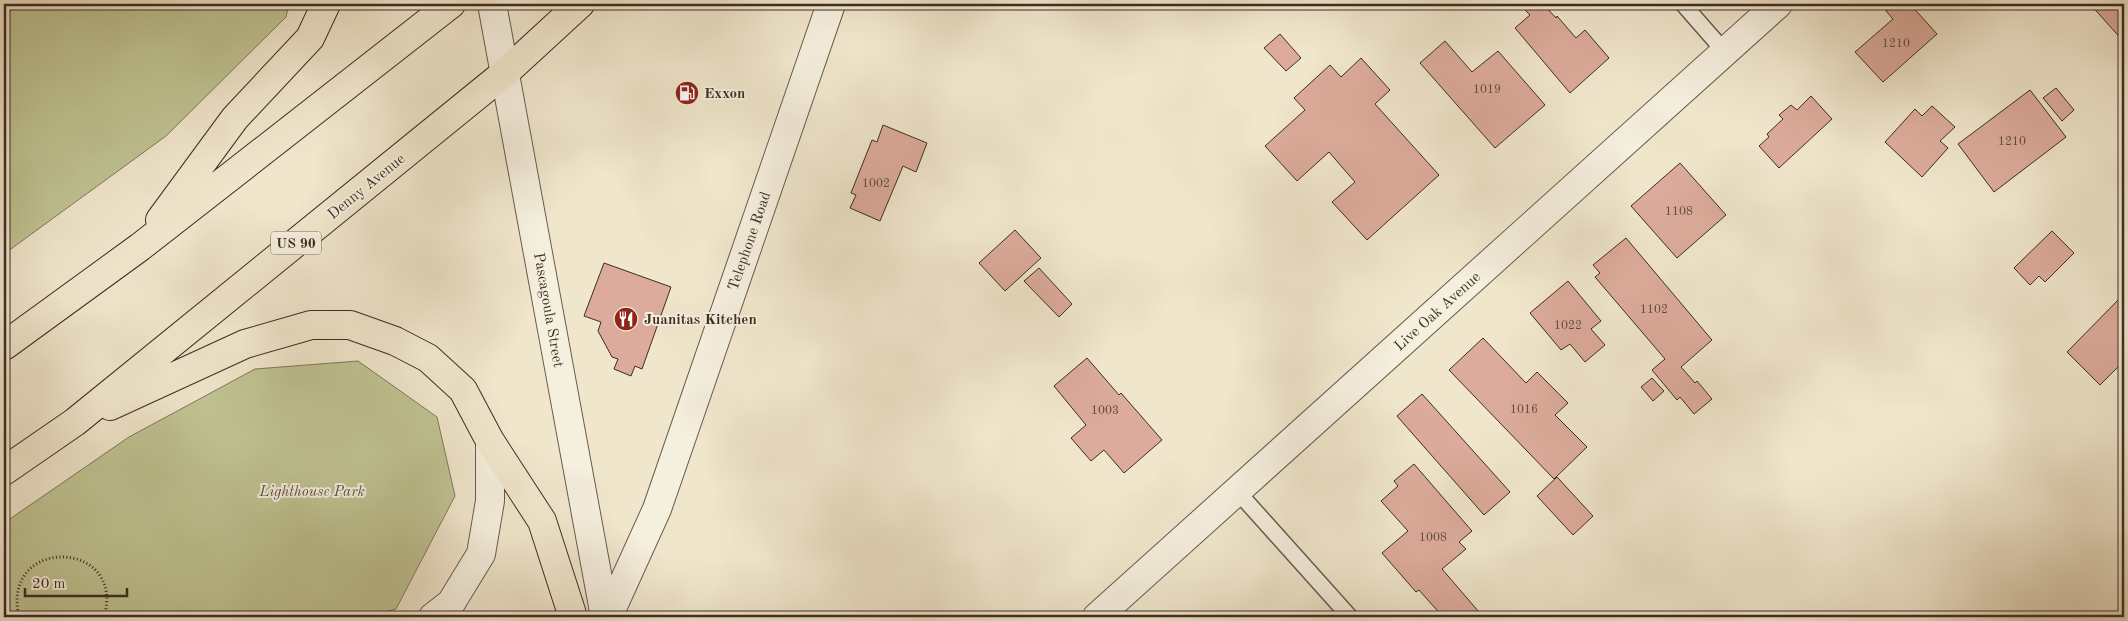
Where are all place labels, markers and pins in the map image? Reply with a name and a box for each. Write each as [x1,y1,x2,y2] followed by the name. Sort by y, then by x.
[674,80,700,106] fuel station icon: Exxon
[704,87,745,102] place label: Exxon
[613,306,639,332] restaurant icon: Juanitas Kitchen
[644,313,757,328] place label: Juanitas Kitchen

